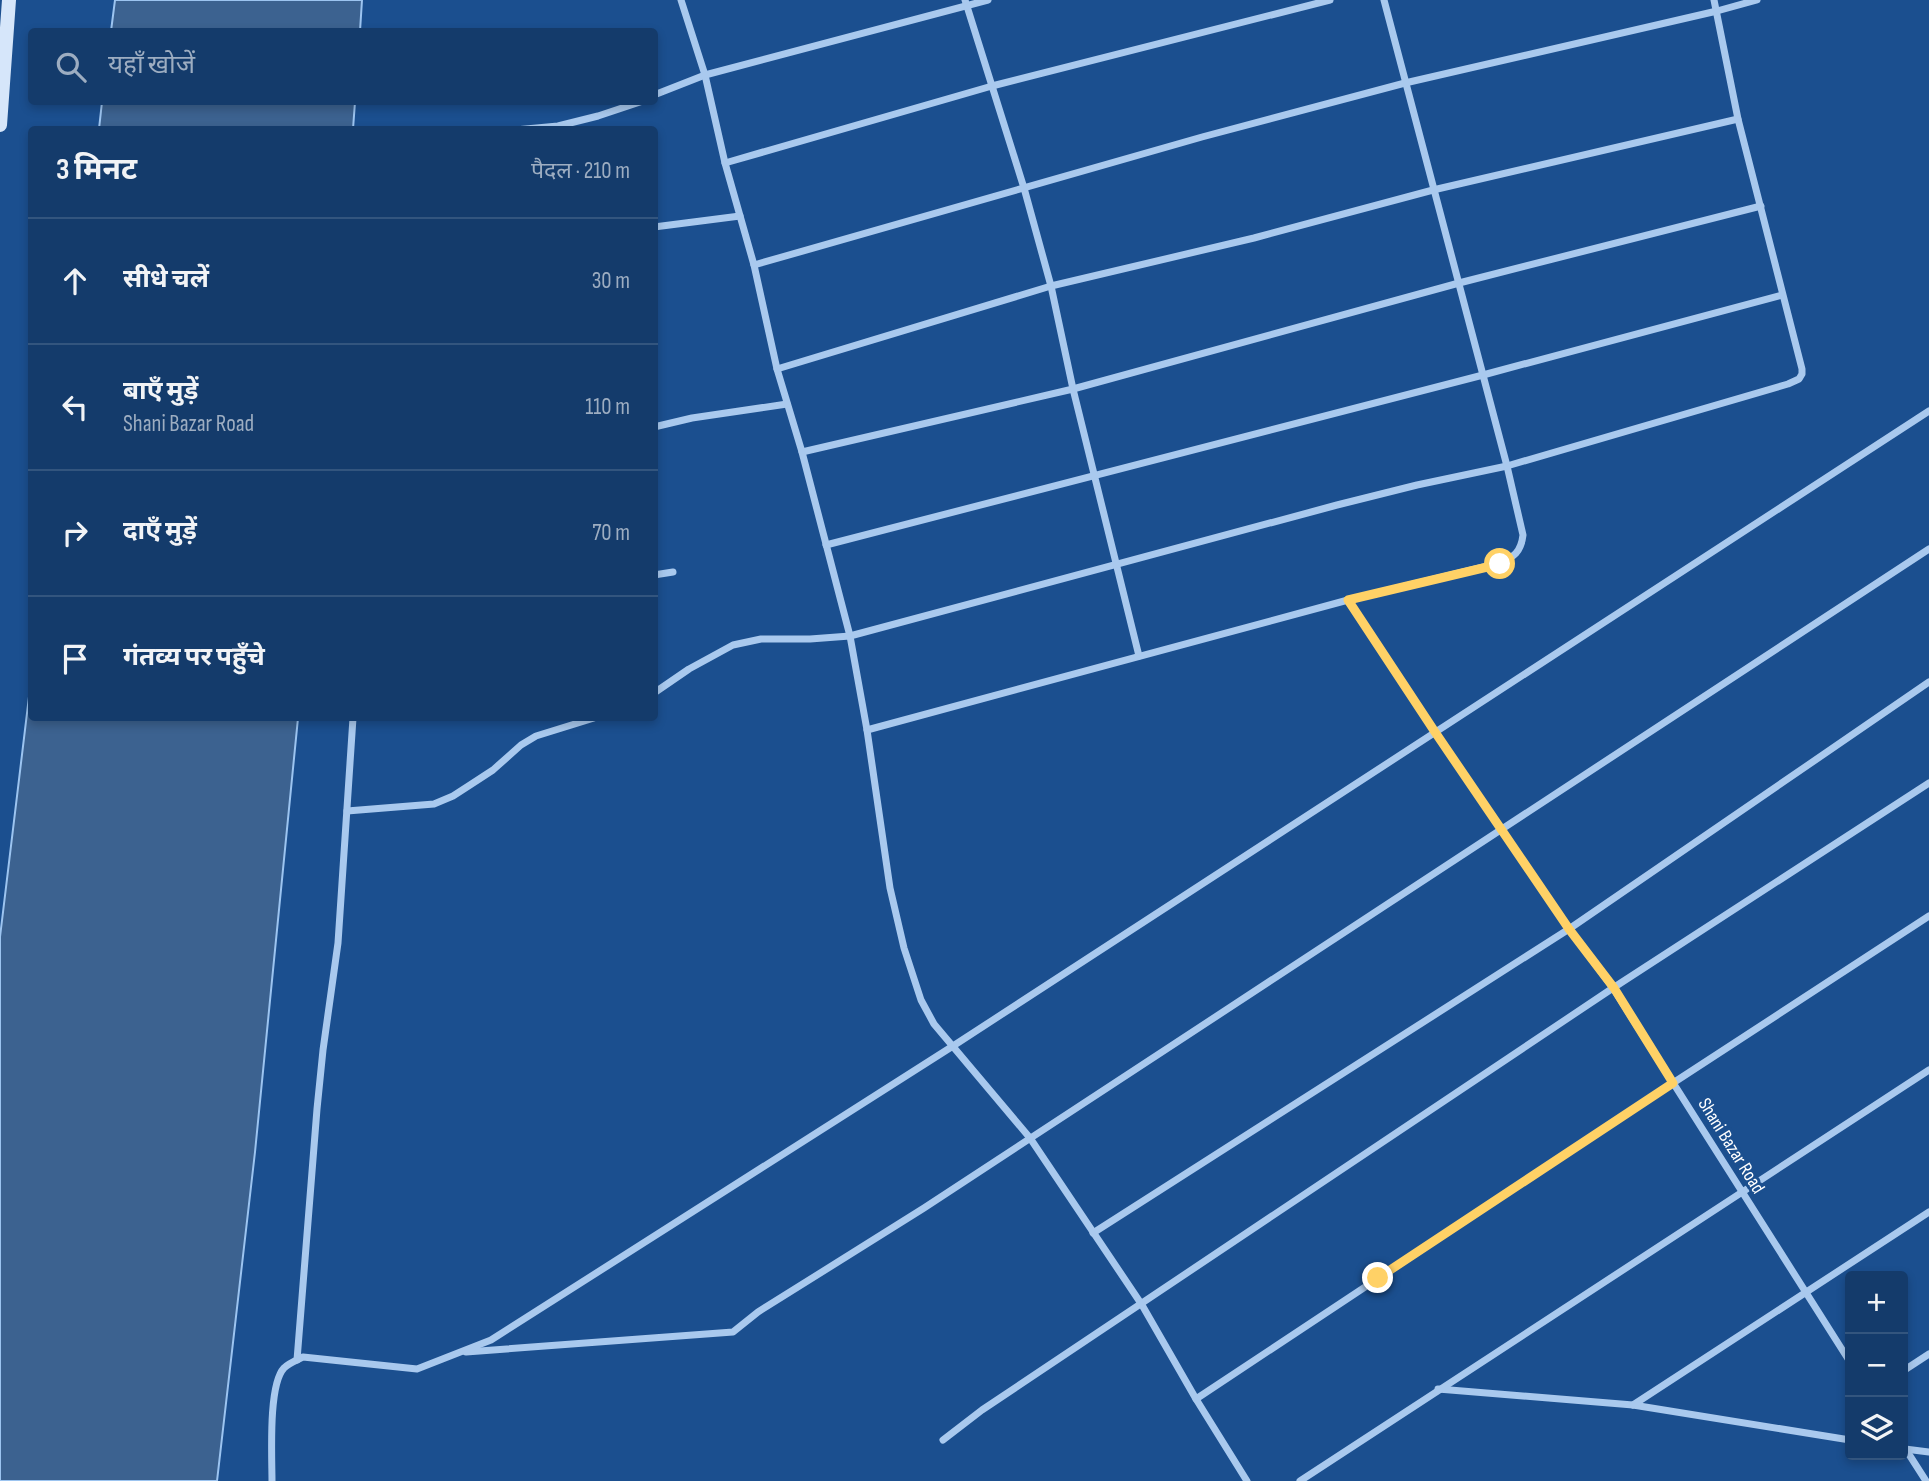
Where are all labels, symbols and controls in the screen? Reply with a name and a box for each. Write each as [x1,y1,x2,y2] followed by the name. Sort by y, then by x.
[28,28,658,105] search box
[52,48,90,86] icon: search
[108,50,195,81] text: यहाँ खोजें
[56,152,137,188] text: 3 मिनट
[531,157,630,185] text: पैदल · 210 m
[56,262,94,300] icon: ahead
[123,264,209,295] text: सीधे चलें
[592,267,630,295] text: 30 m
[123,376,198,407] text: बाएँ मुड़ें
[56,388,94,426] icon: left
[585,393,630,421] text: 110 m
[123,410,254,438] text: Shani Bazar Road
[56,514,94,552] icon: right
[123,516,197,547] text: दाएँ मुड़ें
[592,519,630,547] text: 70 m
[1484,548,1515,579] route start
[56,640,94,678] icon: arrive
[123,642,265,673] text: गंतव्य पर पहुँचे
[1693,1094,1769,1198] street label: Shani Bazar Road
[1362,1262,1393,1293] route end
[1845,1271,1908,1460] map controls
[1845,1271,1908,1334] button: +
[1845,1334,1908,1397] button: −
[1845,1397,1908,1460] button: layers

